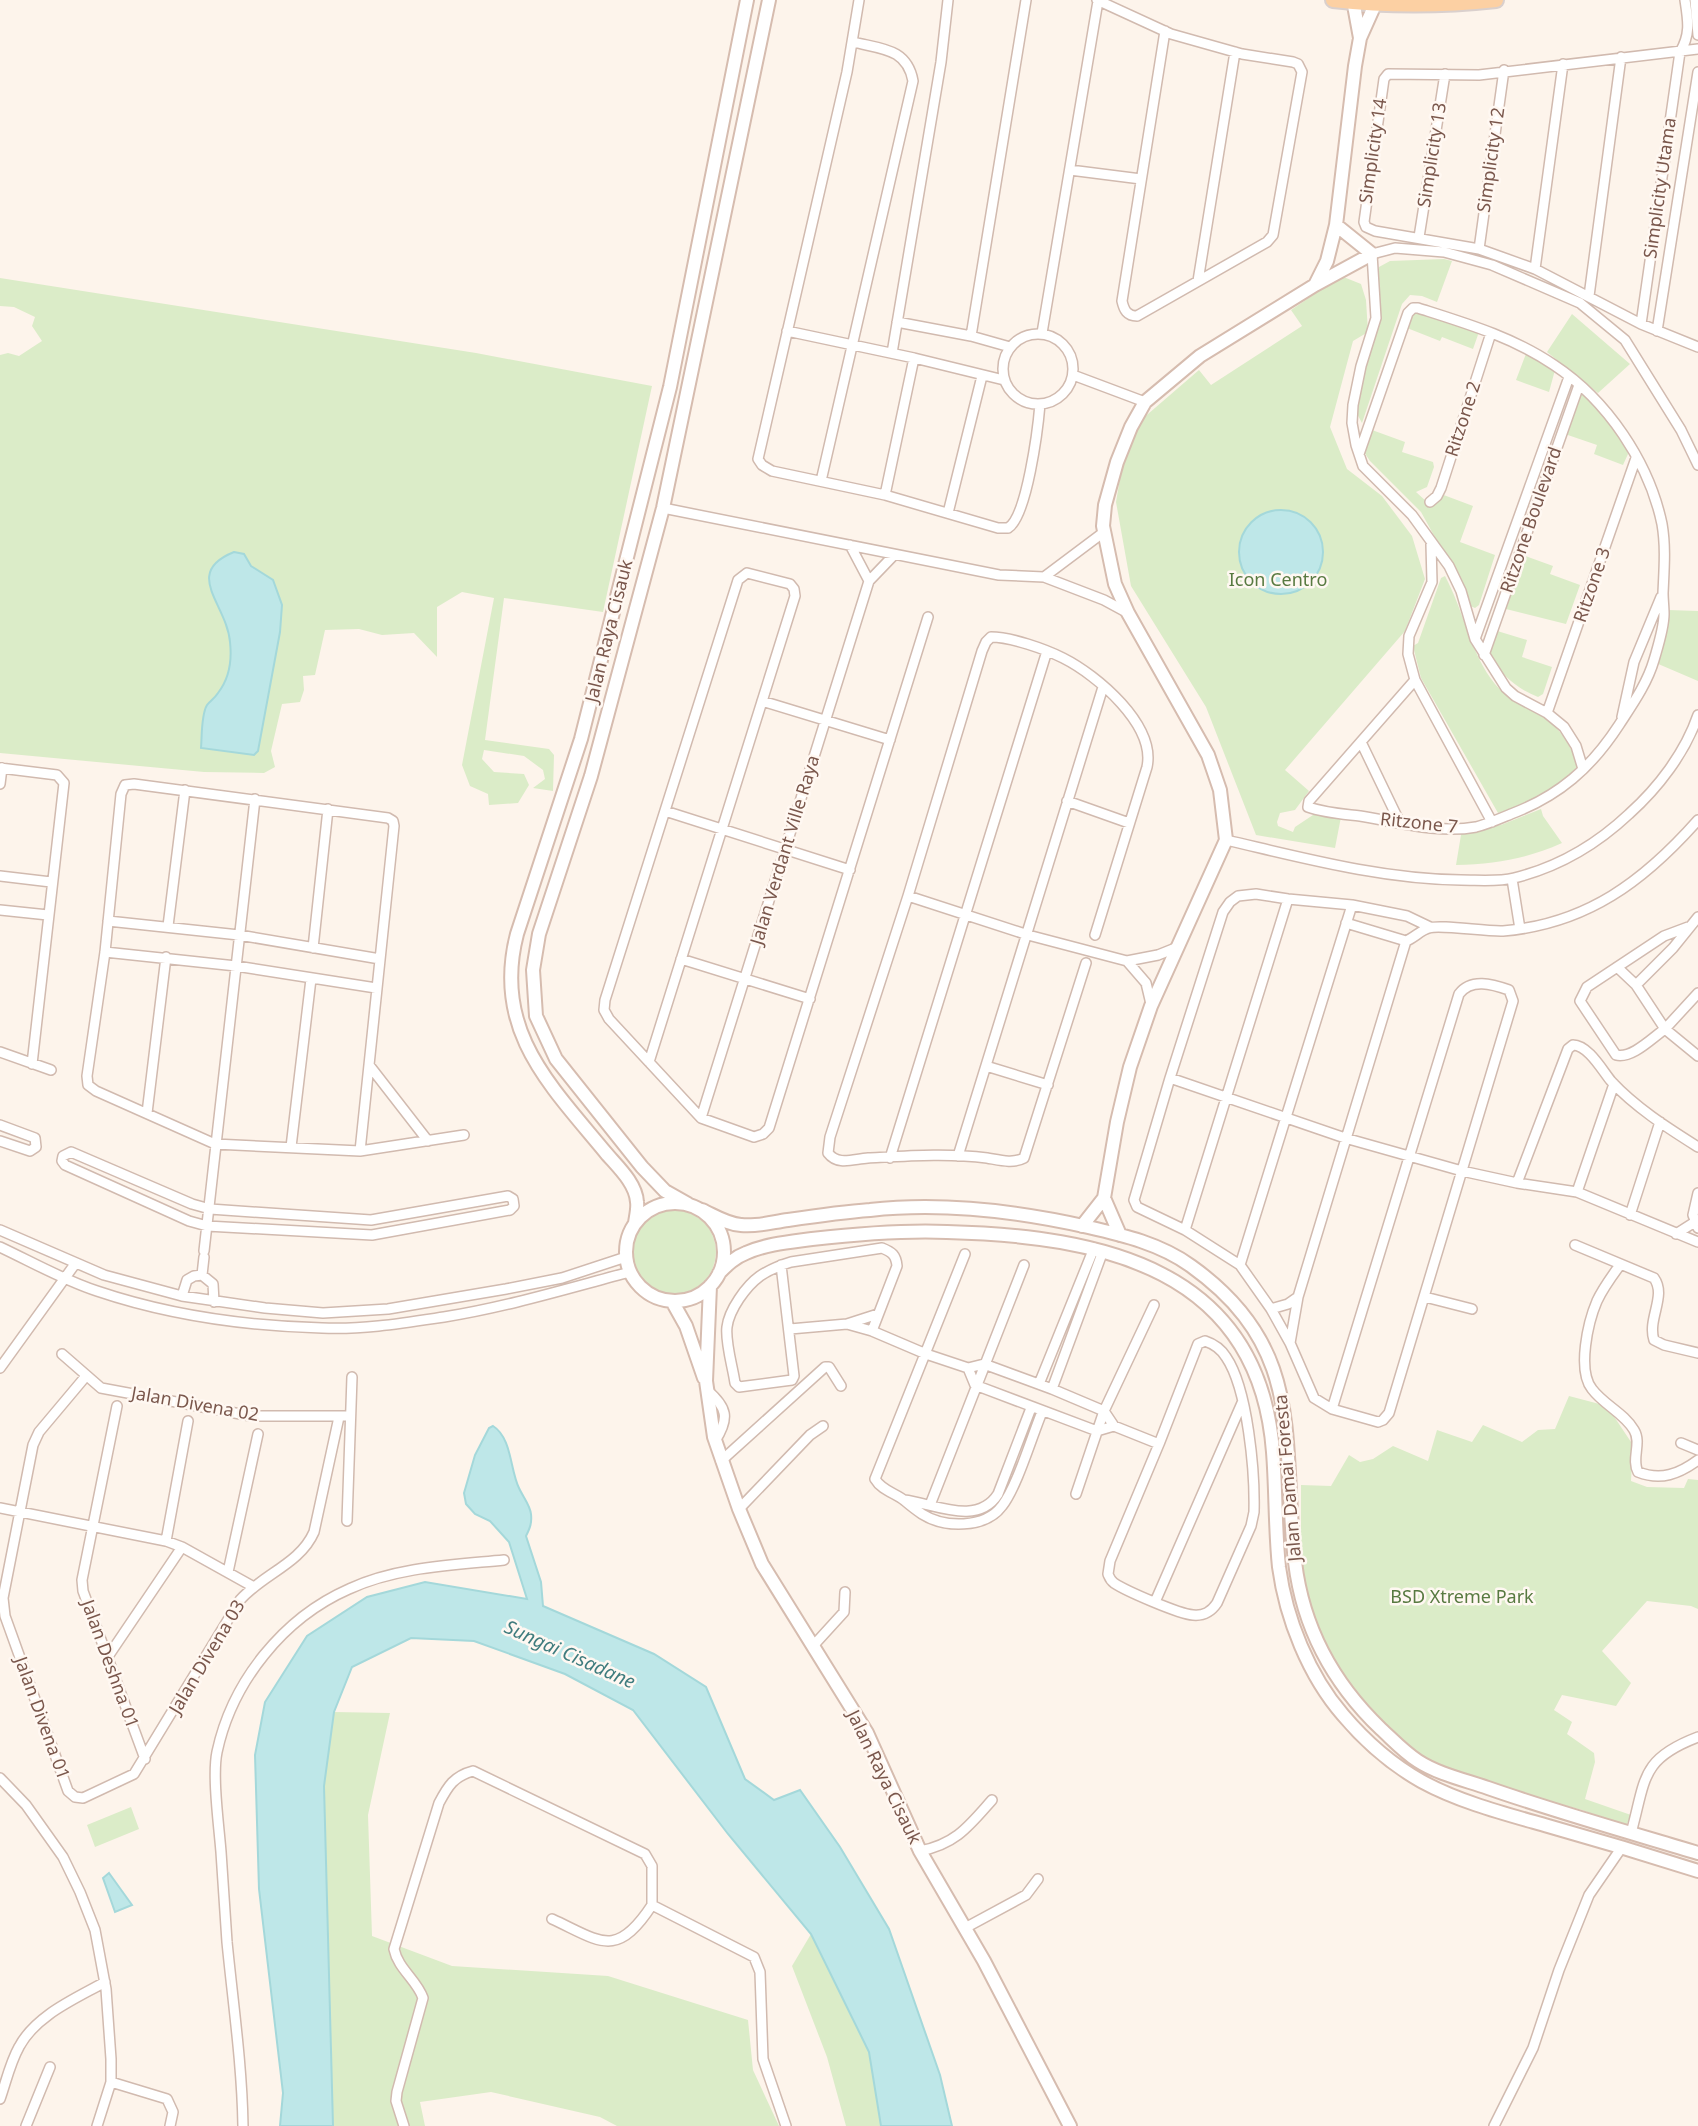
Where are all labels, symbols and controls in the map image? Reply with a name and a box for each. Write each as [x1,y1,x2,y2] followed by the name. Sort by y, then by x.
[1353,97,1391,205] street label: Simplicity 14
[1411,101,1451,209] street label: Simplicity 13
[1471,106,1509,214] street label: Simplicity 12
[1637,116,1681,260] street label: Simplicity Utama
[1439,378,1486,459] street label: Ritzone 2
[1494,443,1566,596] street label: Ritzone Boulevard
[1567,544,1615,625] street label: Ritzone 3
[578,557,637,707] street label: Jalan Raya Cisauk
[1229,567,1327,591] park label: Icon Centro
[743,752,824,949] street label: Jalan Verdant Ville Raya
[1379,806,1459,838] street label: Ritzone 7
[128,1380,261,1426] street label: Jalan Divena 02
[1268,1393,1306,1565] street label: Jalan Damai Foresta
[1390,1584,1534,1608] park label: BSD Xtreme Park
[76,1594,145,1731] street label: Jalan Deshna 01
[162,1595,250,1720] street label: Jalan Divena 03
[501,1614,639,1694] water label: Sungai Cisadane
[9,1651,76,1782] street label: Jalan Divena 01
[841,1704,928,1848] street label: Jalan Raya Cisauk

